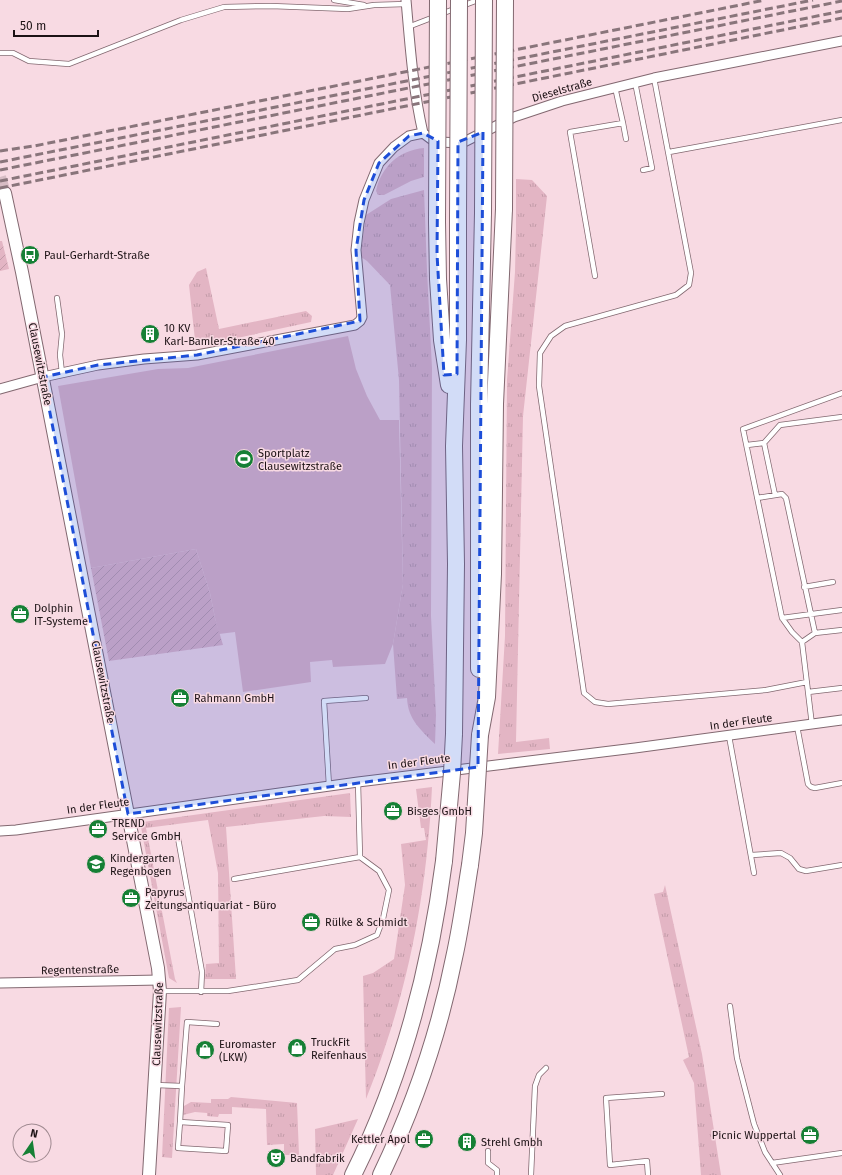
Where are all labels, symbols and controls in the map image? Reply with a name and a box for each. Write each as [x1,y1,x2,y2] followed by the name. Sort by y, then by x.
[14,12,98,38] scale bar
[20,19,46,33] text: 50 m
[530,75,594,105] street label: Dieselstraße
[19,244,41,266] bus stop icon: Paul-Gerhardt-Straße
[44,249,150,262] place label: Paul-Gerhardt-Straße
[26,322,54,406] street label: Clausewitzstraße
[164,322,275,348] place label: 10 KV Karl-Bamler-Straße 40
[139,323,161,345] building icon: 10 KV Karl-Bamler-Straße 40
[258,447,342,473] place label: Sportplatz Clausewitzstraße
[233,448,255,470] sports icon: Sportplatz Clausewitzstraße
[34,602,88,628] place label: Dolphin IT-Systeme
[9,603,31,625] office icon: Dolphin IT-Systeme
[89,640,117,724] street label: Clausewitzstraße
[169,687,191,709] office icon: Rahmann GmbH
[194,692,275,705] place label: Rahmann GmbH
[709,711,773,733] street label: In der Fleute
[387,752,451,772] street label: In der Fleute
[66,795,130,817] street label: In der Fleute
[382,800,404,822] office icon: Bisges GmbH
[407,805,472,818] place label: Bisges GmbH
[112,817,181,843] place label: TREND Service GmbH
[87,818,109,840] office icon: TREND Service GmbH
[110,852,175,878] place label: Kindergarten Regenbogen
[85,853,107,875] school or university icon: Kindergarten Regenbogen
[145,886,277,912] place label: Papyrus Zeitungsantiquariat - Büro
[120,887,142,909] office icon: Papyrus Zeitungsantiquariat - Büro
[300,911,322,933] office icon: Rülke & Schmidt
[325,916,407,929] place label: Rülke & Schmidt
[41,963,119,977] street label: Regentenstraße
[150,982,166,1066] street label: Clausewitzstraße
[311,1036,367,1062] place label: TruckFit Reifenhaus
[286,1037,308,1059] shop icon: TruckFit Reifenhaus
[219,1038,277,1064] place label: Euromaster (LKW)
[194,1039,216,1061] shop icon: Euromaster (LKW)
[12,1123,52,1163] north arrow
[799,1124,821,1146] office icon: Picnic Wuppertal
[29,1127,39,1141] text: N
[413,1128,435,1150] office icon: Kettler Apol
[712,1129,796,1142] place label: Picnic Wuppertal
[456,1131,478,1153] building icon: Strehl Gmbh
[351,1133,410,1146] place label: Kettler Apol
[481,1136,543,1149] place label: Strehl Gmbh
[265,1147,287,1169] theatre icon: Bandfabrik
[290,1152,345,1165] place label: Bandfabrik

